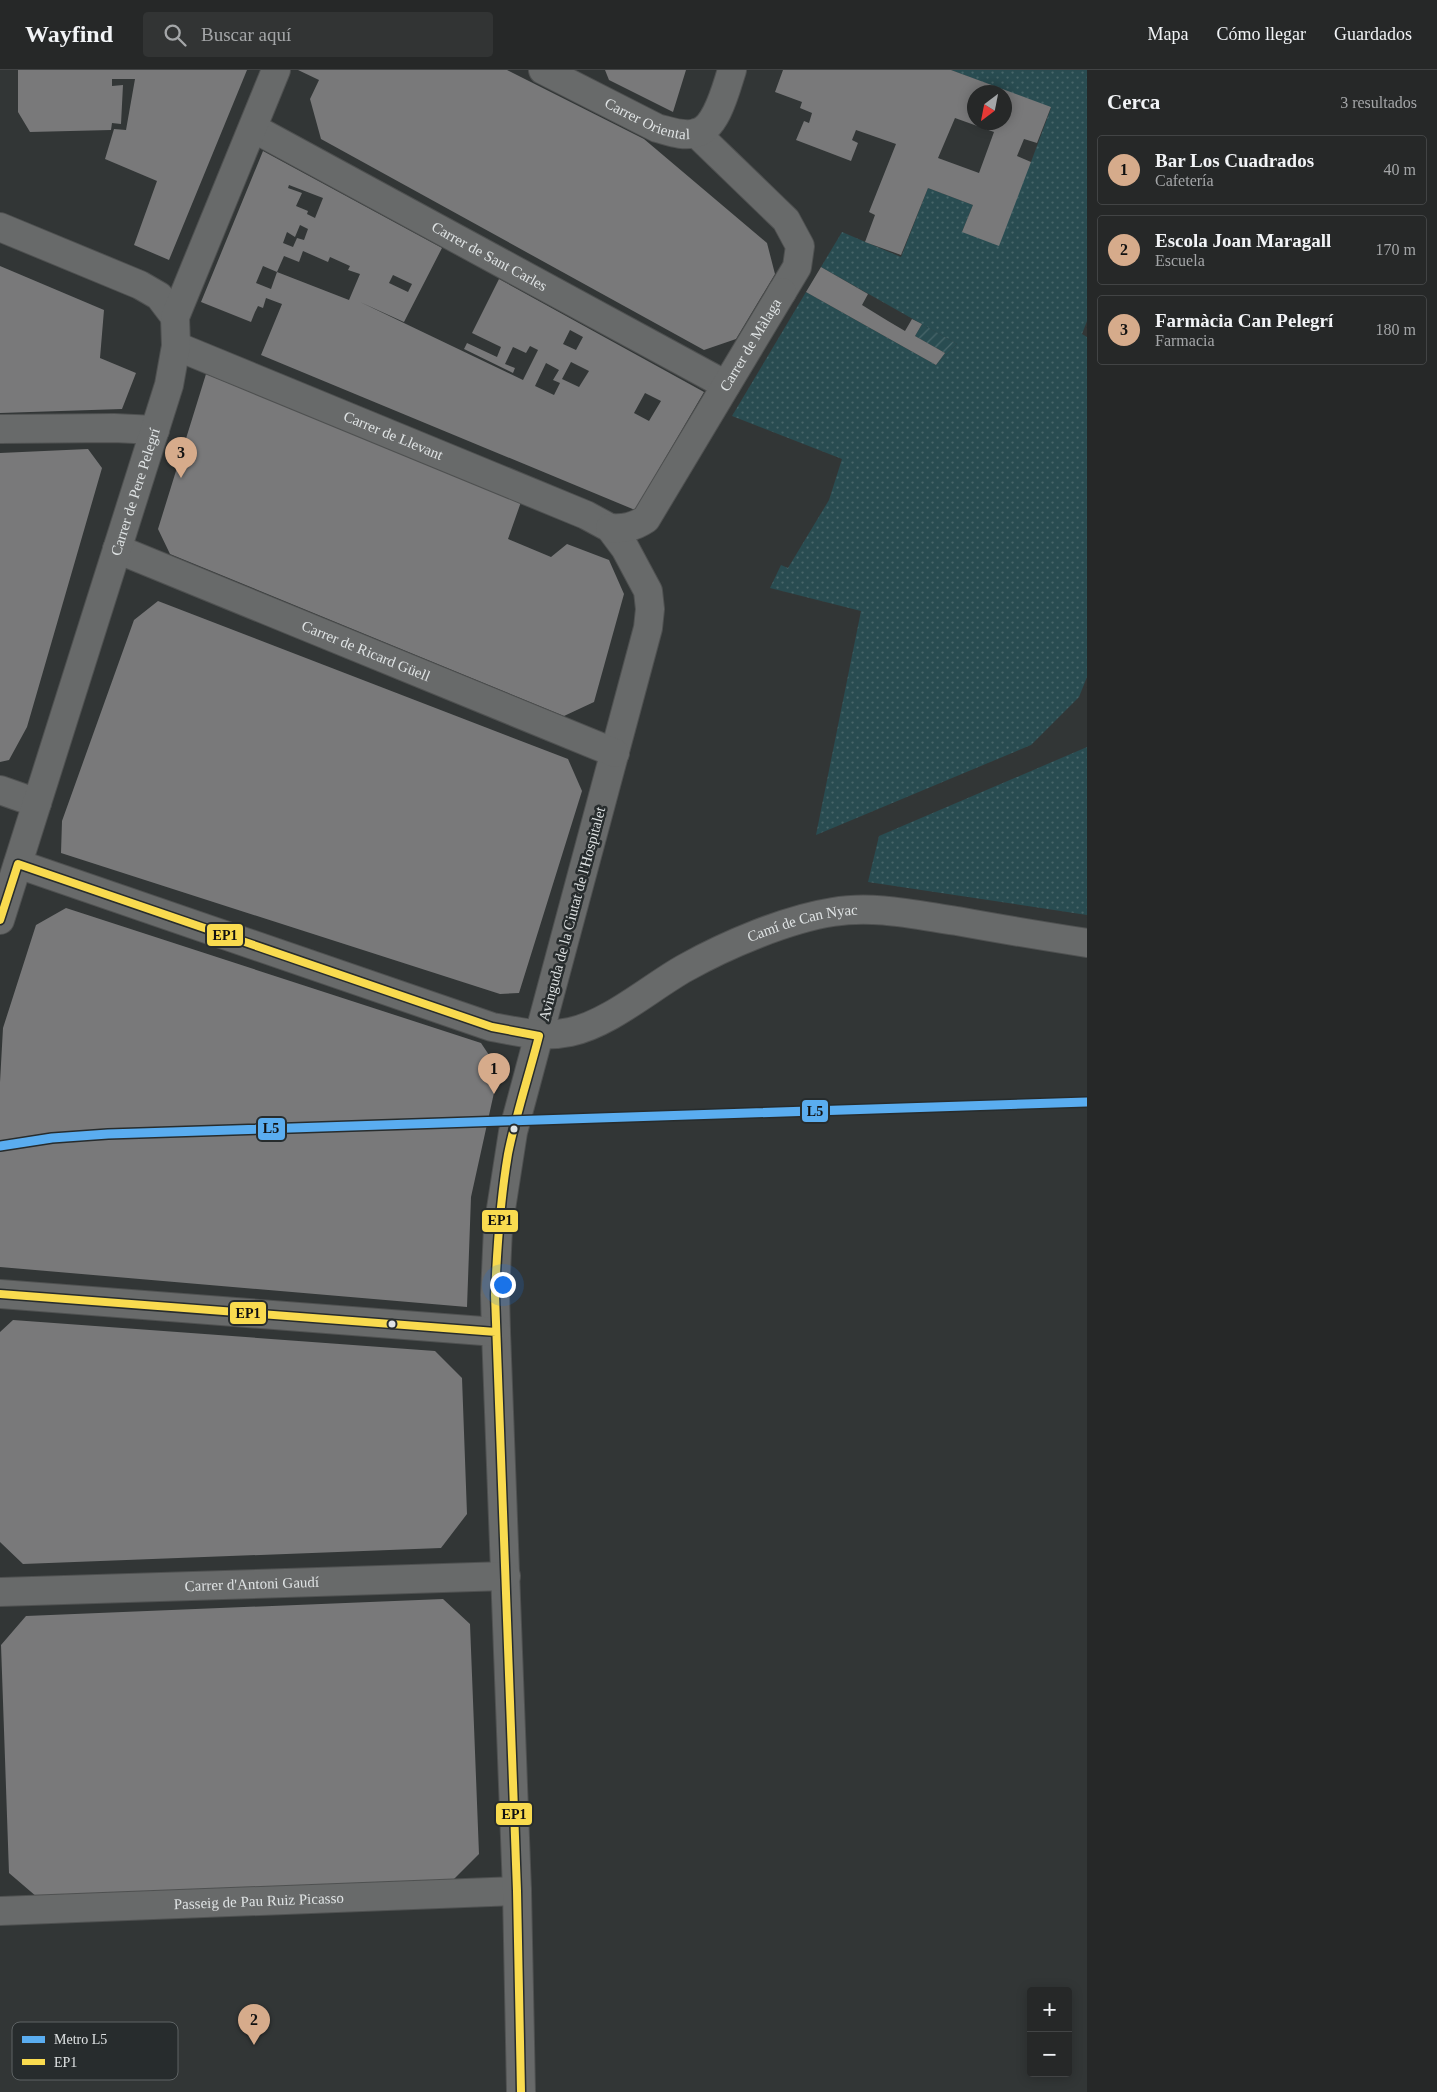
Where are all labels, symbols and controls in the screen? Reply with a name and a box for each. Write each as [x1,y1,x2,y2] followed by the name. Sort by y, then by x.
[143,12,493,57] search box
[25,21,113,47] text: Wayfind
[161,21,189,49] icon: search
[201,24,291,45] text: Buscar aquí
[1148,24,1189,44] text: Mapa
[1217,24,1306,44] text: Cómo llegar
[1334,24,1412,44] text: Guardados
[967,85,1012,130] north arrow
[1107,90,1160,114] text: Cerca
[1340,94,1417,111] text: 3 resultados
[602,95,690,142] street label: Carrer Oriental
[1155,150,1314,171] text: Bar Los Cuadrados
[1120,161,1128,178] text: 1
[1384,161,1416,178] text: 40 m
[1155,172,1214,189] text: Cafetería
[429,219,550,294] street label: Carrer de Sant Carles
[1155,230,1331,251] text: Escola Joan Maragall
[1120,241,1128,258] text: 2
[1376,241,1416,258] text: 170 m
[1155,252,1205,269] text: Escuela
[717,295,784,394] street label: Carrer de Màlaga
[1155,310,1333,331] text: Farmàcia Can Pelegrí
[1120,321,1128,338] text: 3
[1376,321,1416,338] text: 180 m
[1155,332,1215,349] text: Farmacia
[341,408,446,463] street label: Carrer de Llevant
[108,426,163,558] street label: Carrer de Pere Pelegrí
[165,437,197,478] pin: 3
[299,618,432,684] street label: Carrer de Ricard Güell
[536,804,609,1023] street label: Avinguda de la Ciutat de l'Hospitalet
[745,902,858,945] street label: Camí de Can Nyac
[206,923,244,947] line badge: EP1
[213,928,237,943] text: EP1
[478,1053,510,1094] pin: 1
[801,1099,829,1123] line badge: L5
[807,1104,823,1119] text: L5
[257,1117,286,1141] line badge: L5
[263,1121,279,1136] text: L5
[509,1124,519,1134] unlabelled marker
[481,1209,519,1233] line badge: EP1
[488,1213,512,1228] text: EP1
[490,1272,516,1298] your location
[229,1301,267,1325] line badge: EP1
[236,1306,260,1321] text: EP1
[387,1319,397,1329] unlabelled marker
[184,1574,319,1594] street label: Carrer d'Antoni Gaudí
[495,1802,533,1826] line badge: EP1
[502,1807,526,1822] text: EP1
[173,1890,344,1912] street label: Passeig de Pau Ruiz Picasso
[1027,1987,1072,2077] map controls
[1027,1987,1072,2032] button: +
[238,2004,270,2045] pin: 2
[12,2022,178,2080] legend
[54,2032,107,2047] text: Metro L5
[1027,2032,1072,2077] button: −
[54,2055,77,2070] text: EP1

